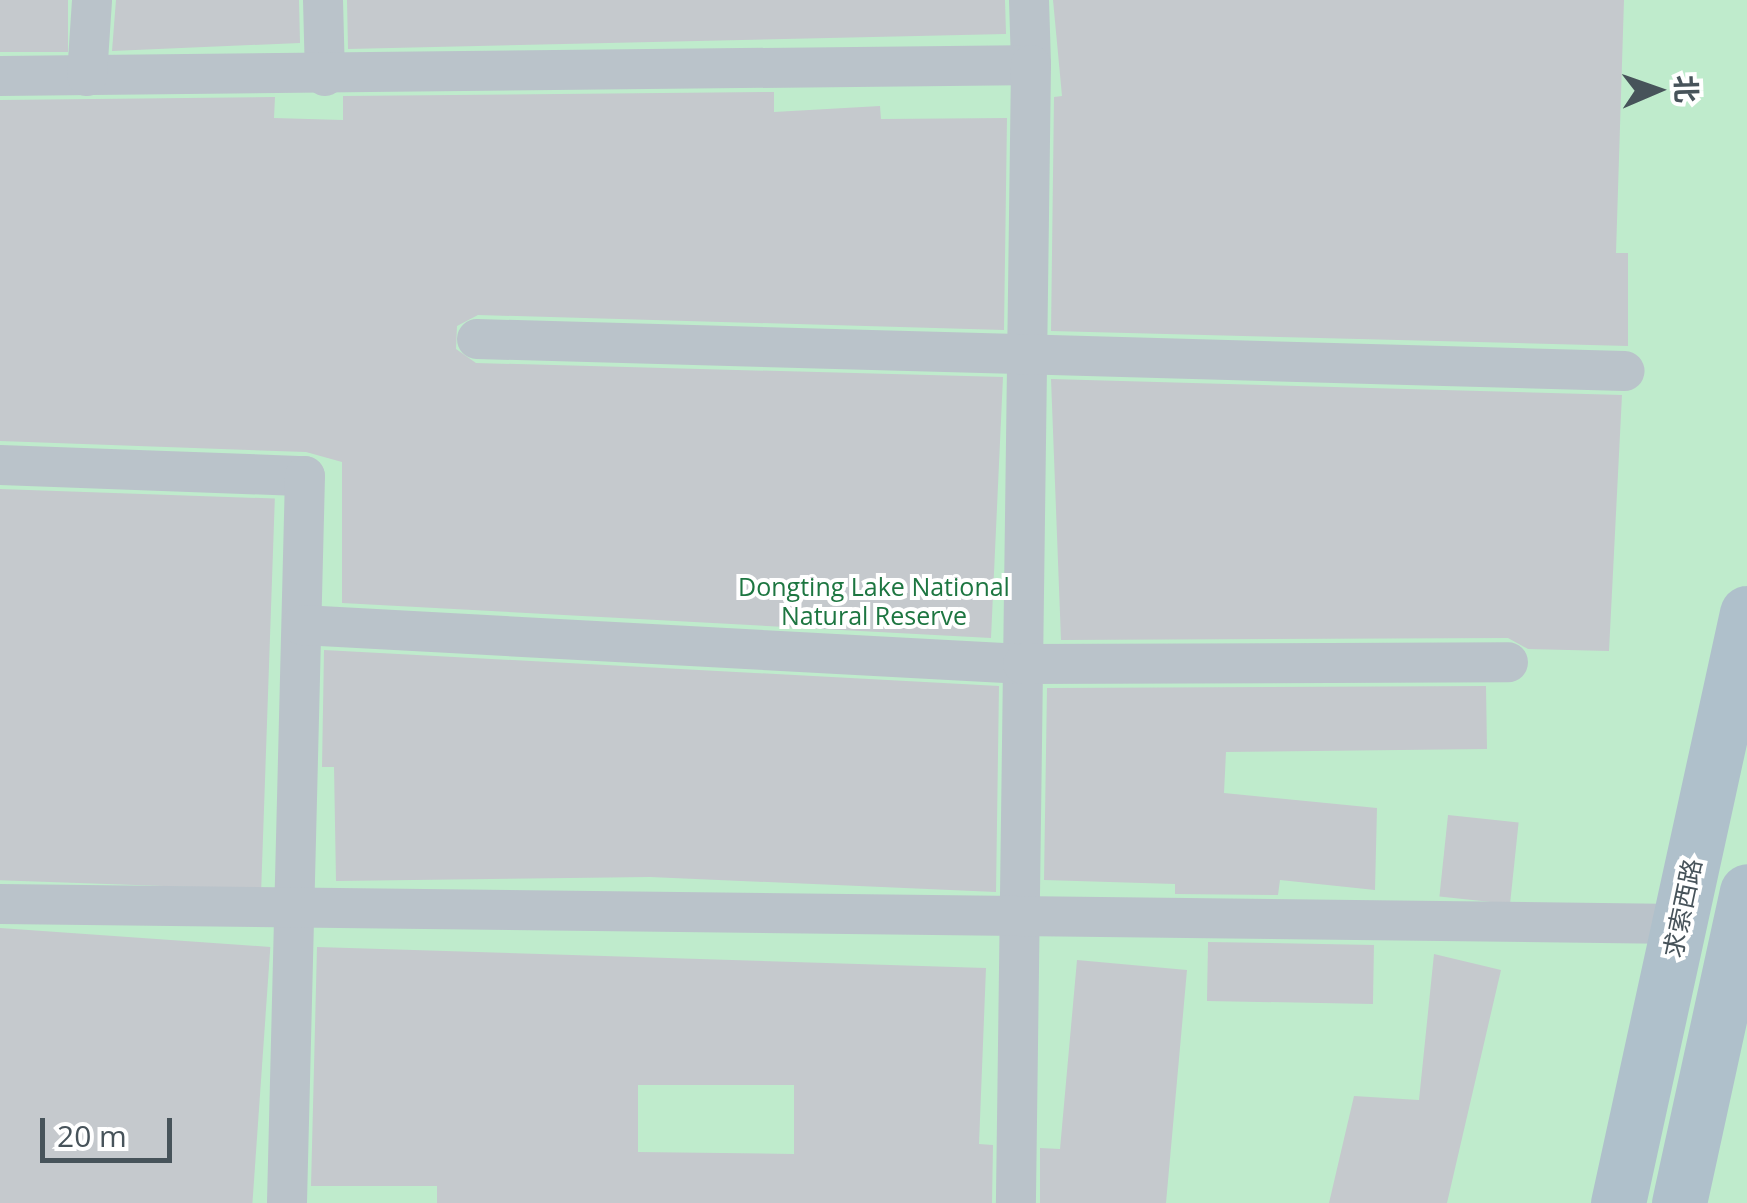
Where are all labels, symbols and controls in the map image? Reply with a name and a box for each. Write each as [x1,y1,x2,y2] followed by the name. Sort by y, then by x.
[1607,40,1707,140] north arrow
[1668,74,1706,104] text: 北
[738,572,1010,631] park label: Dongting Lake National Natural Reserve
[1657,856,1707,960] street label: 求索西路
[45,1098,178,1160] scale bar
[57,1115,127,1156] text: 20 m

